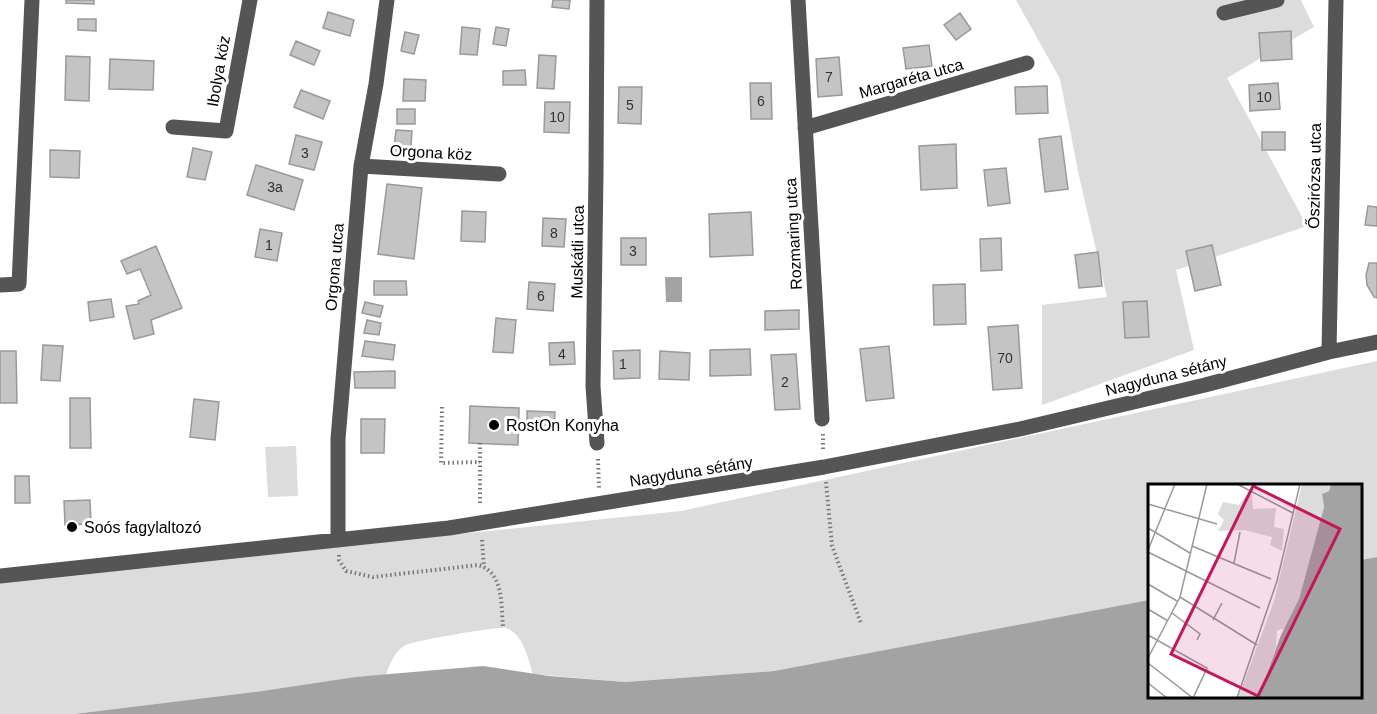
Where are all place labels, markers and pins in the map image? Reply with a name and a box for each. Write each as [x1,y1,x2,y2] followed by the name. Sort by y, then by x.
[506,417,619,434] place label: RostOn Konyha
[487,418,501,432] marker: RostOn Konyha
[84,519,202,536] place label: Soós fagylaltozó
[65,520,79,534] marker: Soós fagylaltozó

